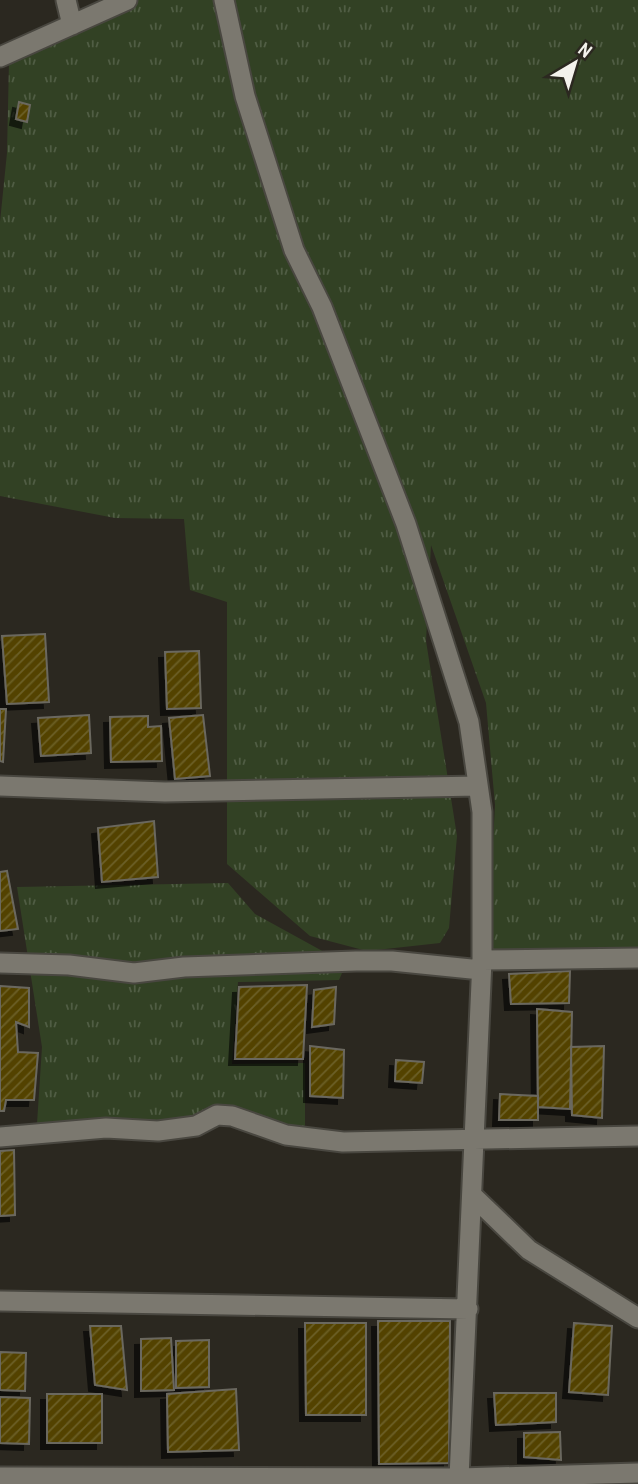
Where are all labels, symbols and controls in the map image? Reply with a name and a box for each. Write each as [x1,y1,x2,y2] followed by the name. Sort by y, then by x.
[540,28,610,98] north arrow
[573,36,598,63] text: N

